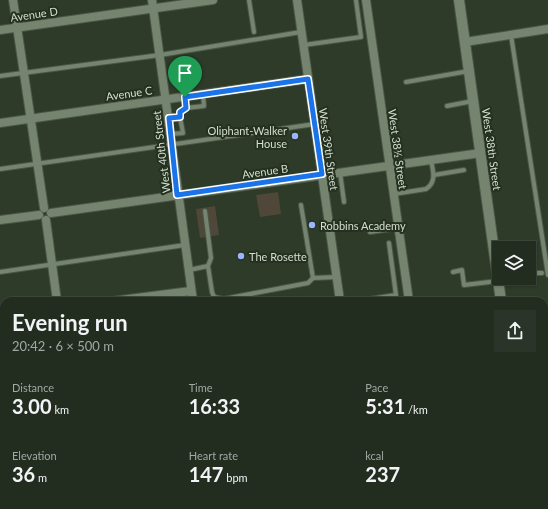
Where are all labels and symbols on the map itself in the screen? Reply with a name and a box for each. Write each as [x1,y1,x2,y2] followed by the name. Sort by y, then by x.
[10,4,58,24] street label: Avenue D
[168,56,202,97] pin
[105,83,154,103] street label: Avenue C
[317,107,341,191] street label: West 39th Street
[480,107,504,191] street label: West 38th Street
[386,108,410,190] street label: West 38½ Street
[150,110,172,194] street label: West 40th Street
[207,124,287,150] place label: Oliphant-Walker House
[290,131,300,141] marker: Oliphant-Walker House
[241,161,289,181] street label: Avenue B
[320,219,406,232] place label: Robbins Academy
[307,220,317,230] marker: Robbins Academy
[249,250,307,263] place label: The Rosette
[236,251,246,261] marker: The Rosette

